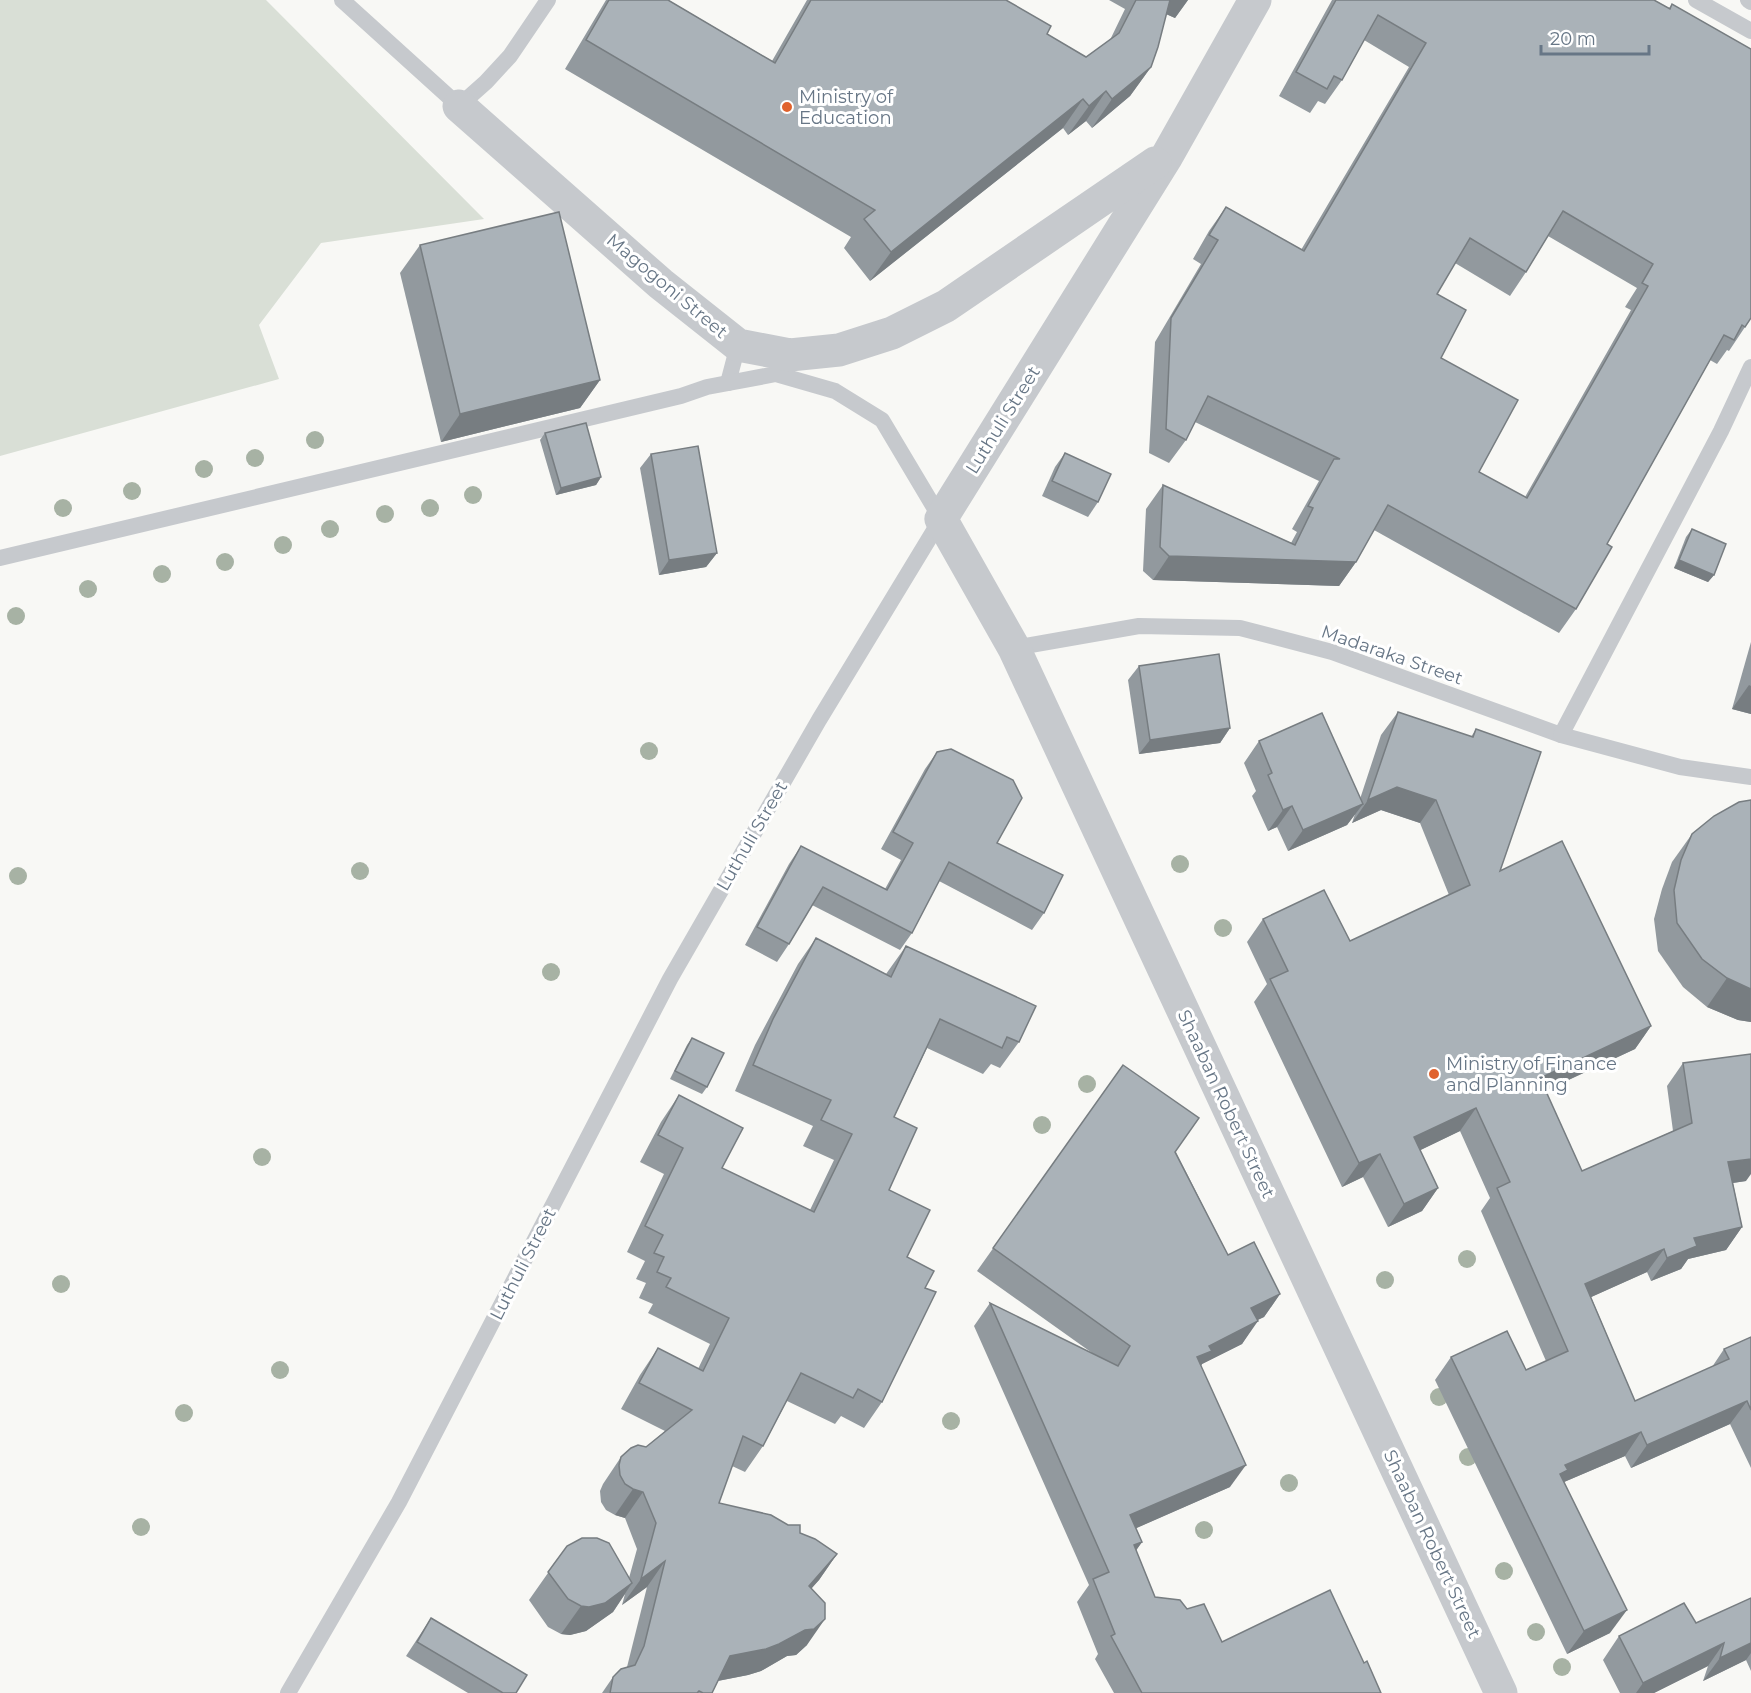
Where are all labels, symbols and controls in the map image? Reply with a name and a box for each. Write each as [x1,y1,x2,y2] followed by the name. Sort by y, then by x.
[1541,18,1649,56] scale bar
[1550,28,1596,50] text: 20 m
[799,86,894,129] place label: Ministry of Education
[780,100,794,114] marker: Ministry of Education
[602,229,732,343] street label: Magogoni Street
[961,362,1045,478] street label: Luthuli Street
[1318,620,1466,690] street label: Madaraka Street
[712,777,792,895] street label: Luthuli Street
[1173,1006,1279,1202] street label: Shaaban Robert Street
[1446,1053,1617,1096] place label: Ministry of Finance and Planning
[1427,1067,1441,1081] marker: Ministry of Finance and Planning
[485,1204,561,1324] street label: Luthuli Street
[1379,1446,1485,1642] street label: Shaaban Robert Street

